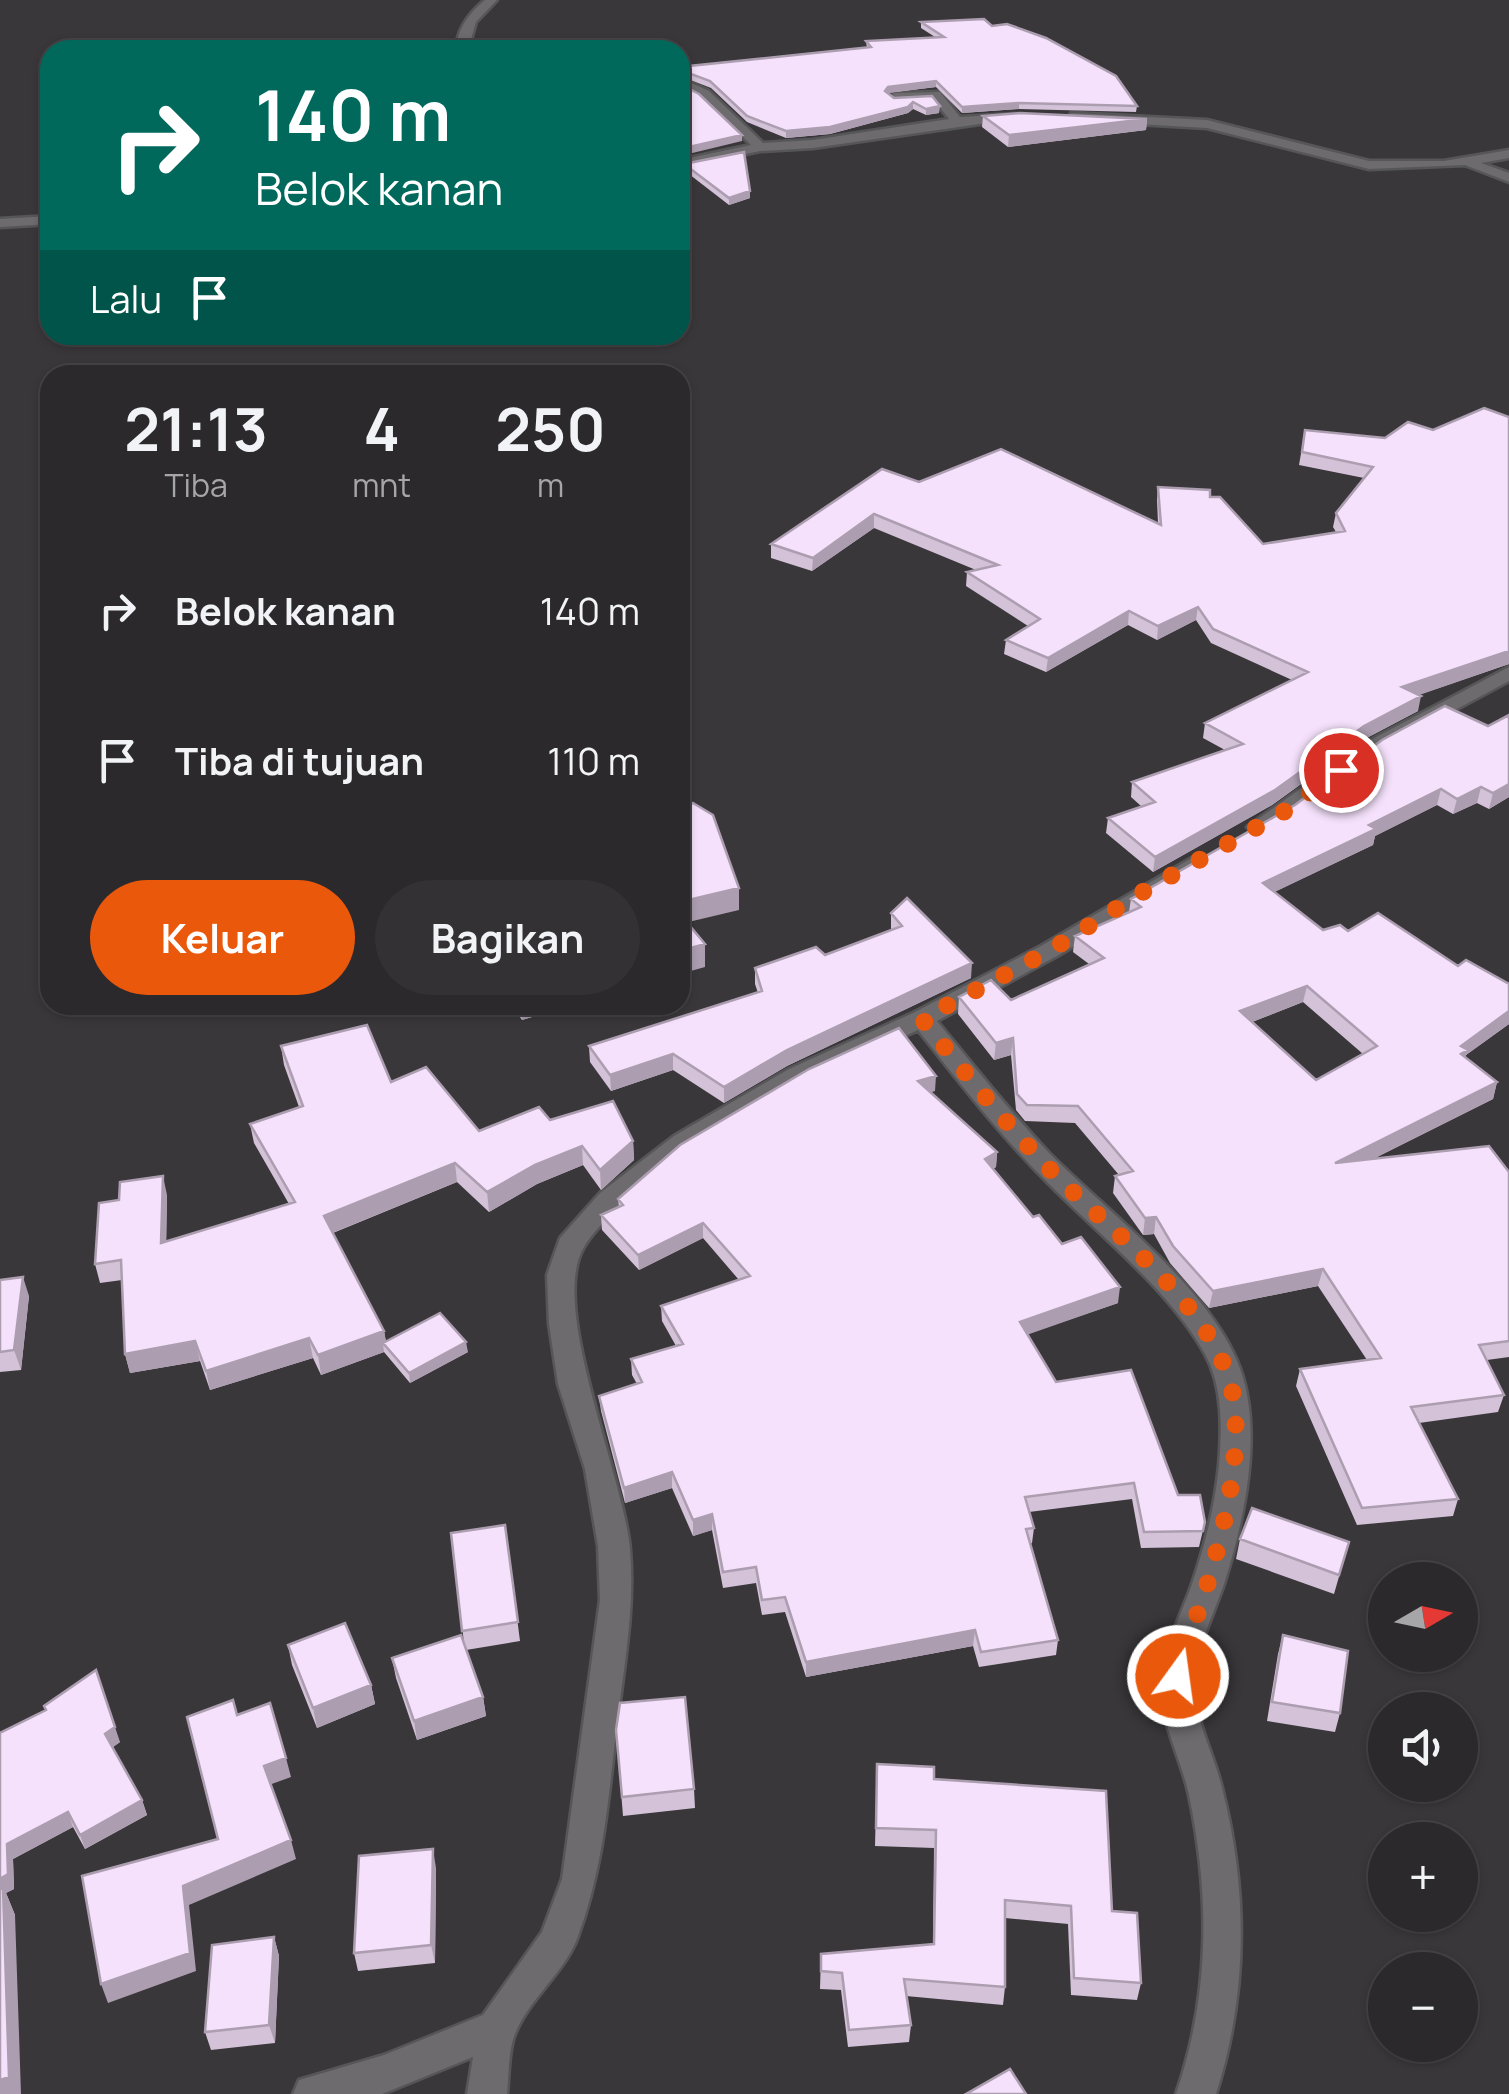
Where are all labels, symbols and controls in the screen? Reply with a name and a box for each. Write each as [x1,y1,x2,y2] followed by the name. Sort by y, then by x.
[255,66,451,162] text: 140 m
[90,80,220,210] icon: right
[255,157,503,219] text: Belok kanan
[182,270,237,325] icon: arrive
[90,272,162,324] text: Lalu
[124,387,268,469] text: 21:13
[363,387,400,469] text: 4
[495,387,606,469] text: 250
[164,463,228,507] text: Tiba
[352,463,411,507] text: mnt
[537,463,564,507] text: m
[90,583,145,638] icon: right
[175,584,396,636] text: Belok kanan
[540,584,640,636] text: 140 m
[1299,728,1384,813] pin
[90,733,145,788] icon: arrive
[175,734,424,786] text: Tiba di tujuan
[547,734,640,786] text: 110 m
[1314,743,1369,798] icon: arrive
[90,880,355,995] button: Keluar
[375,880,640,995] button: Bagikan
[1368,1562,1478,1672] north arrow
[1368,1562,1478,2062] map controls
[1126,1624,1230,1728] position arrow
[1368,1692,1478,1802] button: sound
[1368,1822,1478,1932] button: +
[1368,1952,1478,2062] button: −

